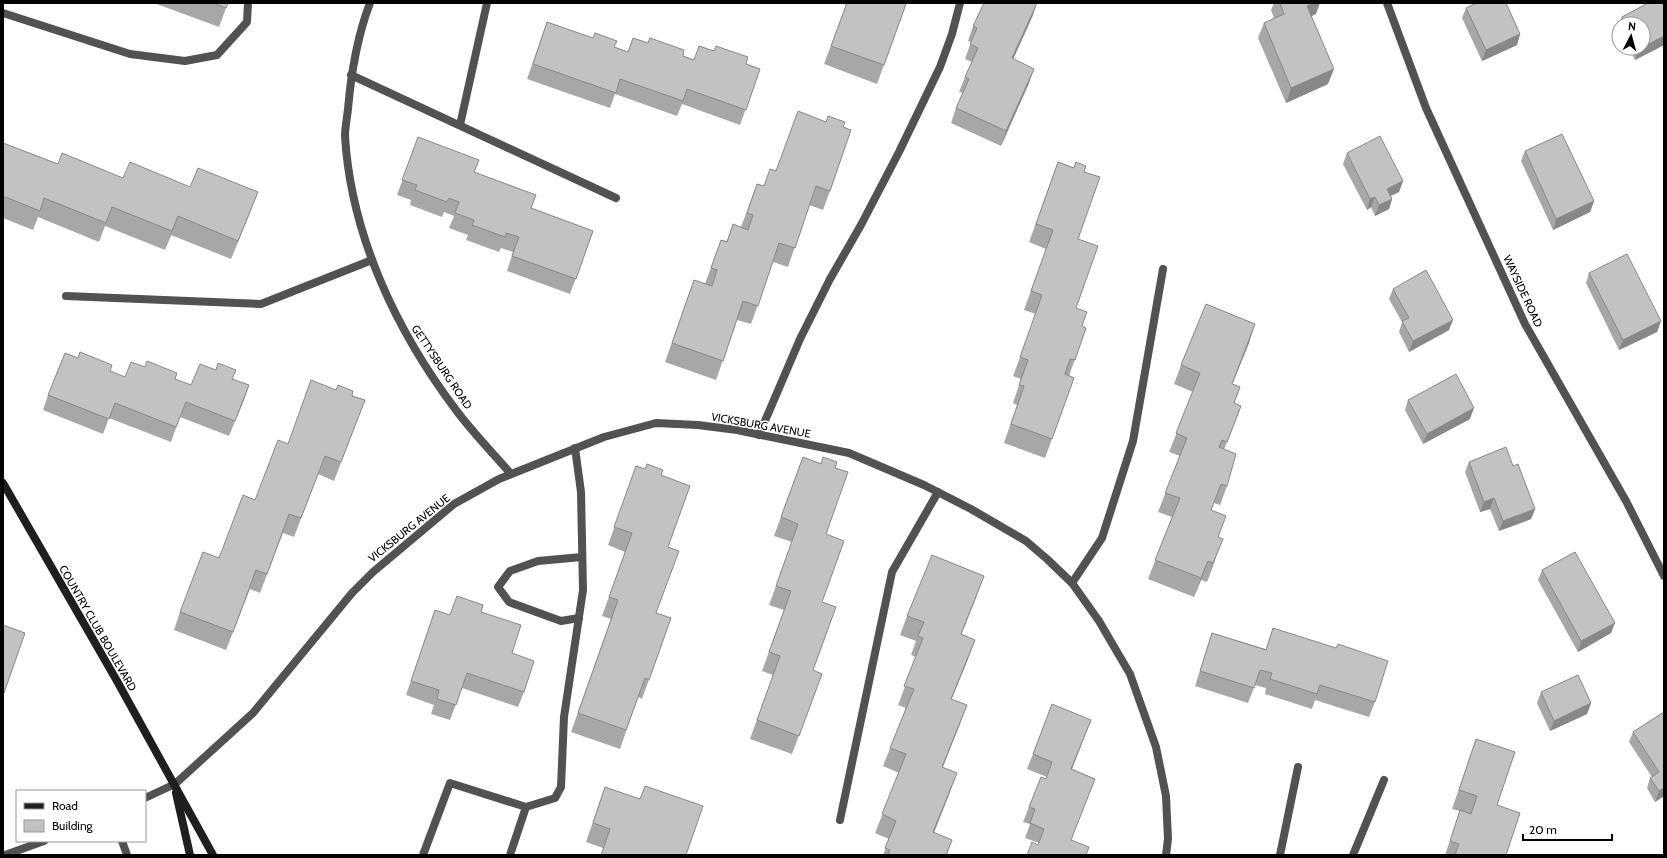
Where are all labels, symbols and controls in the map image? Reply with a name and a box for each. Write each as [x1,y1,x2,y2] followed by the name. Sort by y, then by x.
[1611,16,1651,56] north arrow
[1627,19,1637,33] text: N
[1500,253,1546,329] street label: WAYSIDE ROAD
[409,322,475,412] street label: GETTYSBURG ROAD
[710,409,812,441] street label: VICKSBURG AVENUE
[365,491,453,565] street label: VICKSBURG AVENUE
[56,563,140,693] street label: COUNTRY CLUB BOULEVARD
[16,790,146,842] legend
[52,798,78,813] text: Road
[1523,816,1612,842] scale bar
[52,818,94,833] text: Building
[1529,822,1557,837] text: 20 m

